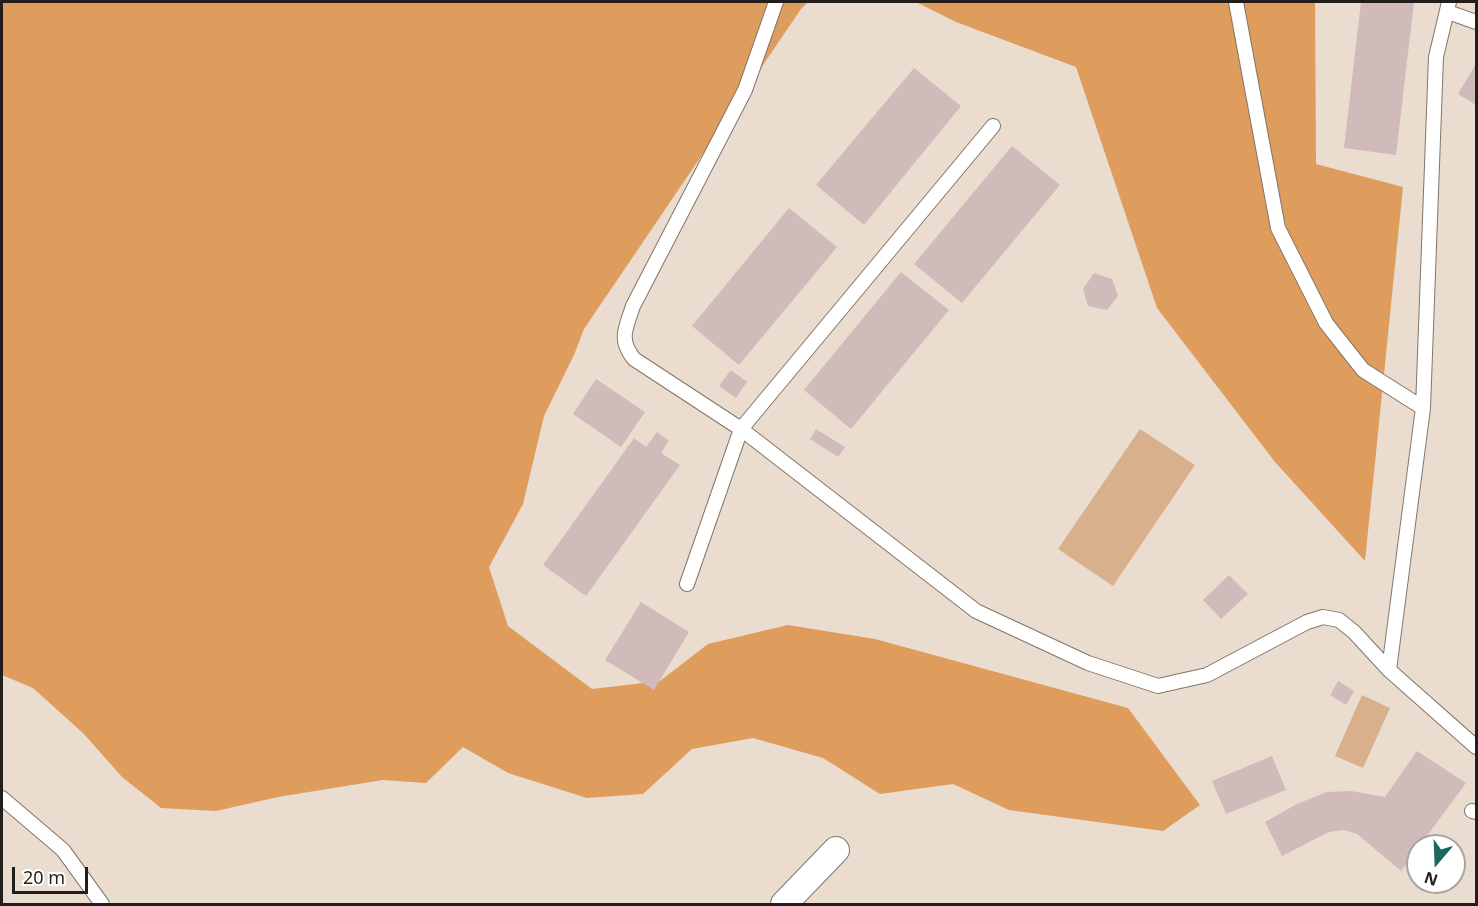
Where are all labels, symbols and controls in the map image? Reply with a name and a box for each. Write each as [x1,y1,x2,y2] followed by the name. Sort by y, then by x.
[1406,834,1466,894] north arrow
[15,855,92,893] scale bar
[23,865,65,889] text: 20 m
[1421,867,1441,892] text: N

